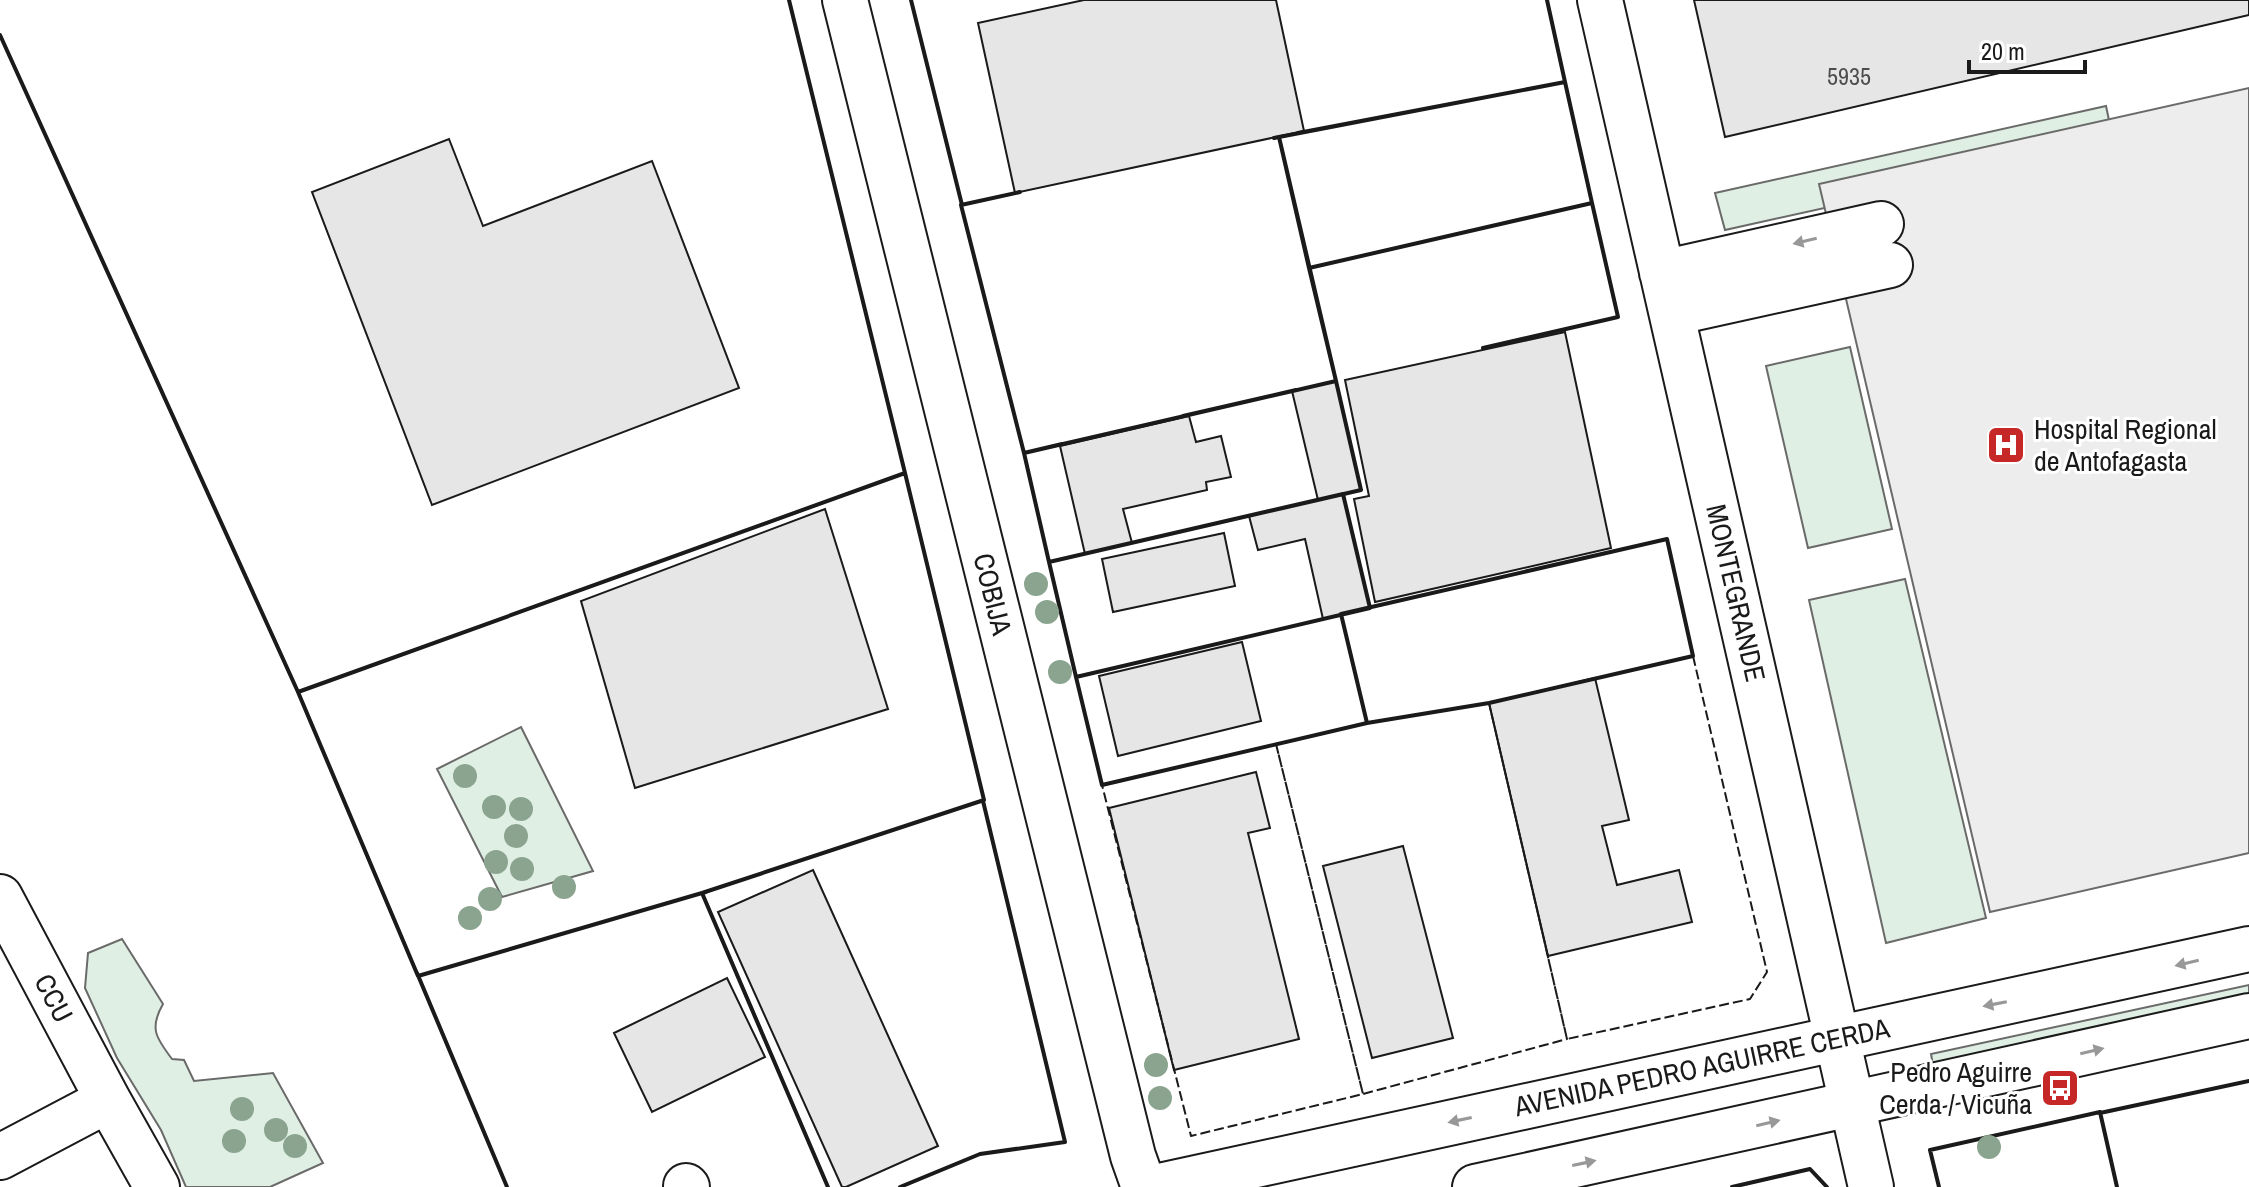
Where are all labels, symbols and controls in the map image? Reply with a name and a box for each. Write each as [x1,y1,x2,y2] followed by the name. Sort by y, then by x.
[1969,24,2085,74] scale bar
[1981,35,2025,67] text: 20 m
[1827,60,1871,92] house number: 5935
[1792,235,1817,248] one-way arrow
[2034,410,2217,480] place label: Hospital Regional de Antofagasta
[1985,424,2027,466] hospital icon: Hospital Regional de Antofagasta
[1697,500,1775,686] street label: MONTEGRANDE
[965,549,1022,639] street label: COBIJA
[2175,957,2200,970] one-way arrow
[26,967,82,1029] street label: CCU
[1982,999,2007,1011] one-way arrow
[1510,1009,1894,1126] street label: AVENIDA PEDRO AGUIRRE CERDA
[2080,1044,2105,1057] one-way arrow
[1879,1053,2032,1123] place label: Pedro Aguirre Cerda / Vicuña
[2039,1067,2081,1109] bus stop icon: Pedro Aguirre Cerda / Vicuña
[1447,1114,1472,1127] one-way arrow
[1756,1116,1781,1129] one-way arrow
[1572,1156,1597,1169] one-way arrow

